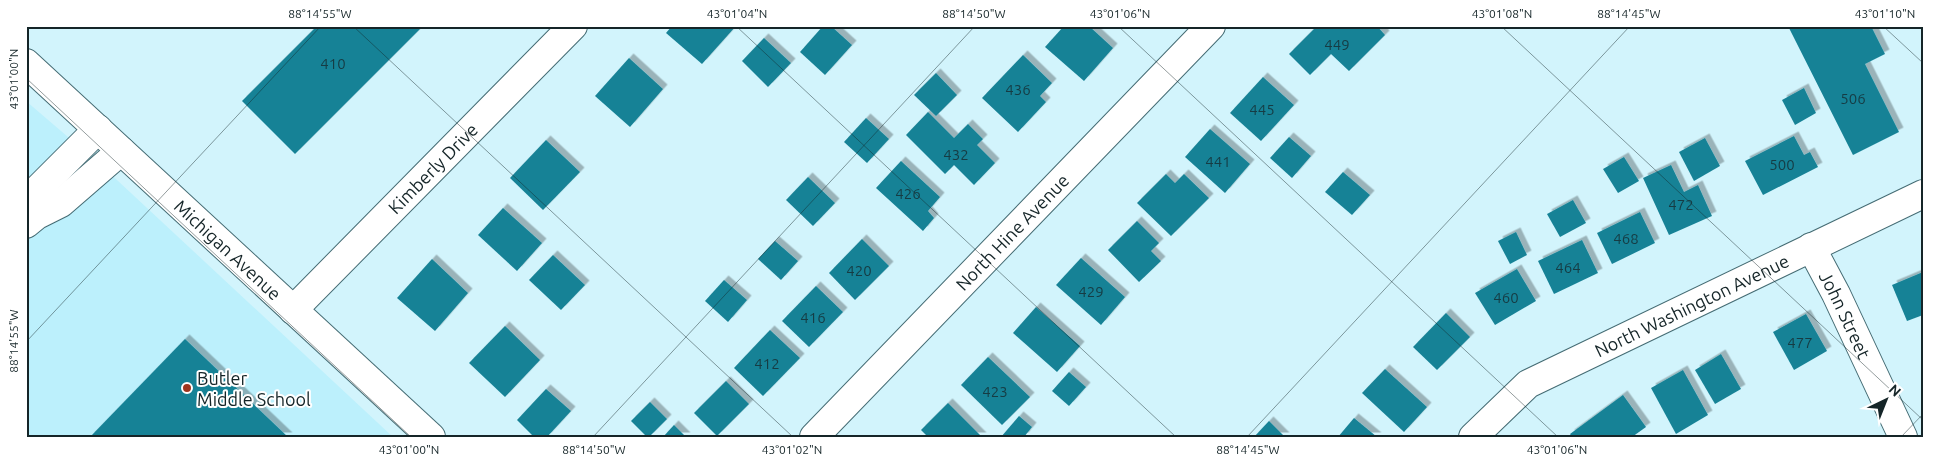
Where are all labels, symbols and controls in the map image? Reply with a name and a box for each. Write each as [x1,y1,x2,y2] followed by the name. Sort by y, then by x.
[288,7,352,20] text: 88°14'55"W
[707,7,767,20] text: 43°01'04"N
[942,7,1006,20] text: 88°14'50"W
[1090,7,1150,20] text: 43°01'06"N
[1472,7,1532,20] text: 43°01'08"N
[1597,7,1661,20] text: 88°14'45"W
[1855,7,1915,20] text: 43°01'10"N
[1324,36,1350,53] house number: 449
[7,49,20,109] text: 43°01'00"N
[320,55,346,72] house number: 410
[1005,81,1031,98] house number: 436
[1840,90,1866,107] house number: 506
[1249,101,1275,118] house number: 445
[384,119,481,218] street label: Kimberly Drive
[943,146,969,163] house number: 432
[1205,153,1231,170] house number: 441
[1769,156,1795,173] house number: 500
[951,170,1073,294] street label: North Hine Avenue
[895,185,921,202] house number: 426
[171,195,285,304] street label: Michigan Avenue
[1668,196,1694,213] house number: 472
[1613,230,1639,247] house number: 468
[1591,250,1792,360] street label: North Washington Avenue
[1555,259,1581,276] house number: 464
[846,262,872,279] house number: 420
[1816,268,1875,362] street label: John Street
[1078,283,1104,300] house number: 429
[1493,289,1519,306] house number: 460
[7,309,20,373] text: 88°14'55"W
[800,309,826,326] house number: 416
[1787,334,1813,351] house number: 477
[754,355,780,372] house number: 412
[197,368,311,409] place label: Butler Middle School
[1862,376,1912,426] north arrow
[1886,381,1904,400] text: N
[181,382,193,394] marker: Butler Middle School
[982,383,1008,400] house number: 423
[379,443,439,456] text: 43°01'00"N
[562,443,626,456] text: 88°14'50"W
[762,443,822,456] text: 43°01'02"N
[1216,443,1280,456] text: 88°14'45"W
[1527,443,1587,456] text: 43°01'06"N

